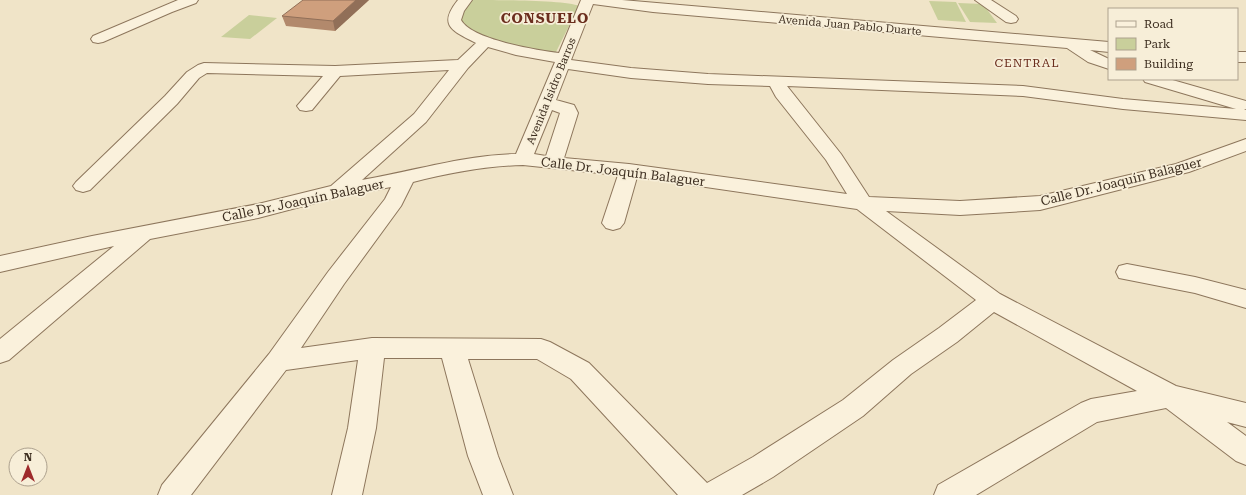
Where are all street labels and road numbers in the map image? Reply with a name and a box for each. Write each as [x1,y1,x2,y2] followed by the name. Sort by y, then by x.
[778,13,922,38] street label: Avenida Juan Pablo Duarte
[524,36,579,146] street label: Avenida Isidro Barros
[540,154,706,189] street label: Calle Dr. Joaquín Balaguer
[1039,154,1204,209] street label: Calle Dr. Joaquín Balaguer
[221,176,386,225] street label: Calle Dr. Joaquín Balaguer

